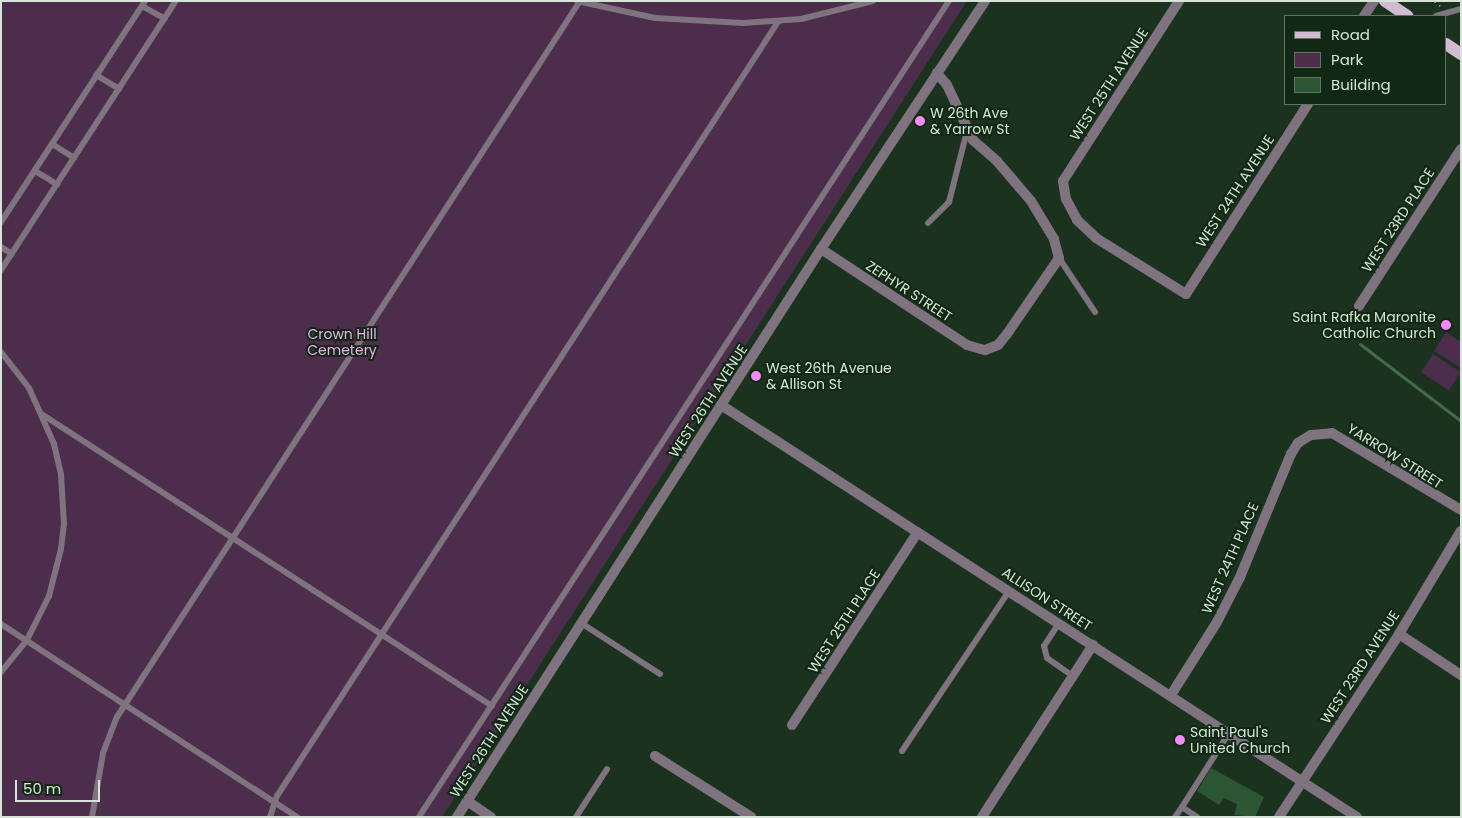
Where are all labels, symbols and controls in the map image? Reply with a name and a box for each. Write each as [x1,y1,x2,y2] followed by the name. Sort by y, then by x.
[1284,15,1447,105] legend
[1331,24,1370,45] text: Road
[1066,25,1152,143] street label: WEST 25TH AVENUE
[1331,49,1363,70] text: Park
[1331,74,1391,95] text: Building
[930,105,1010,138] place label: W 26th Ave & Yarrow St
[914,115,926,127] marker: W 26th Ave & Yarrow St
[1192,132,1278,250] street label: WEST 24TH AVENUE
[1358,165,1438,275] street label: WEST 23RD PLACE
[863,257,955,325] street label: ZEPHYR STREET
[1292,309,1436,342] place label: Saint Rafka Maronite Catholic Church
[1440,319,1452,331] marker: Saint Rafka Maronite Catholic Church
[307,326,377,358] park label: Crown Hill Cemetery
[665,342,751,460] street label: WEST 26TH AVENUE
[766,360,892,392] place label: West 26th Avenue & Allison St
[750,370,762,382] marker: West 26th Avenue & Allison St
[1344,420,1446,492] street label: YARROW STREET
[1198,500,1262,616] street label: WEST 24TH PLACE
[999,564,1095,634] street label: ALLISON STREET
[804,566,884,676] street label: WEST 25TH PLACE
[1317,607,1403,727] street label: WEST 23RD AVENUE
[446,682,532,800] street label: WEST 26TH AVENUE
[1190,724,1290,756] place label: Saint Paul's United Church
[1174,734,1186,746] marker: Saint Paul's United Church
[18,770,102,802] scale bar
[23,778,61,799] text: 50 m

